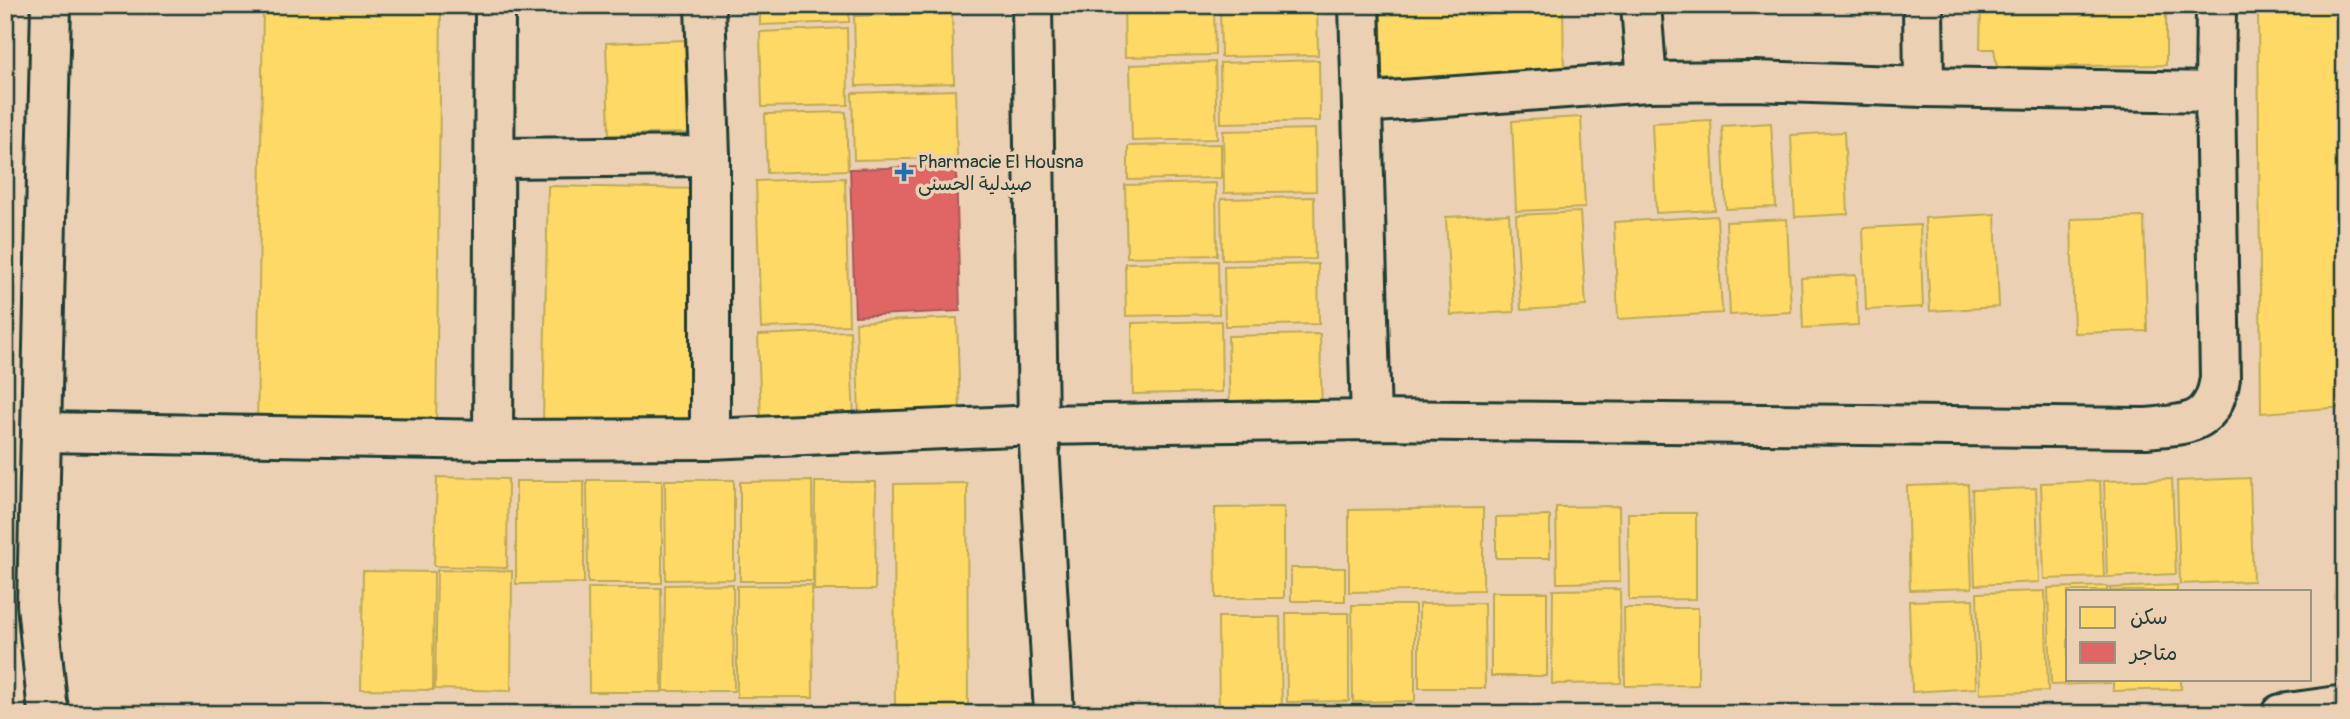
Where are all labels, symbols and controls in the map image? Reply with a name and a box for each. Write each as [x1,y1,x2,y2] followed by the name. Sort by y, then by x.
[918,150,1084,196] place label: Pharmacie El Housna صيدلية الحسنى
[896,164,912,180] marker: Pharmacie El Housna صيدلية الحسنى
[2066,590,2312,680] legend
[2130,604,2168,631] text: سكن
[2128,640,2177,667] text: متاجر

